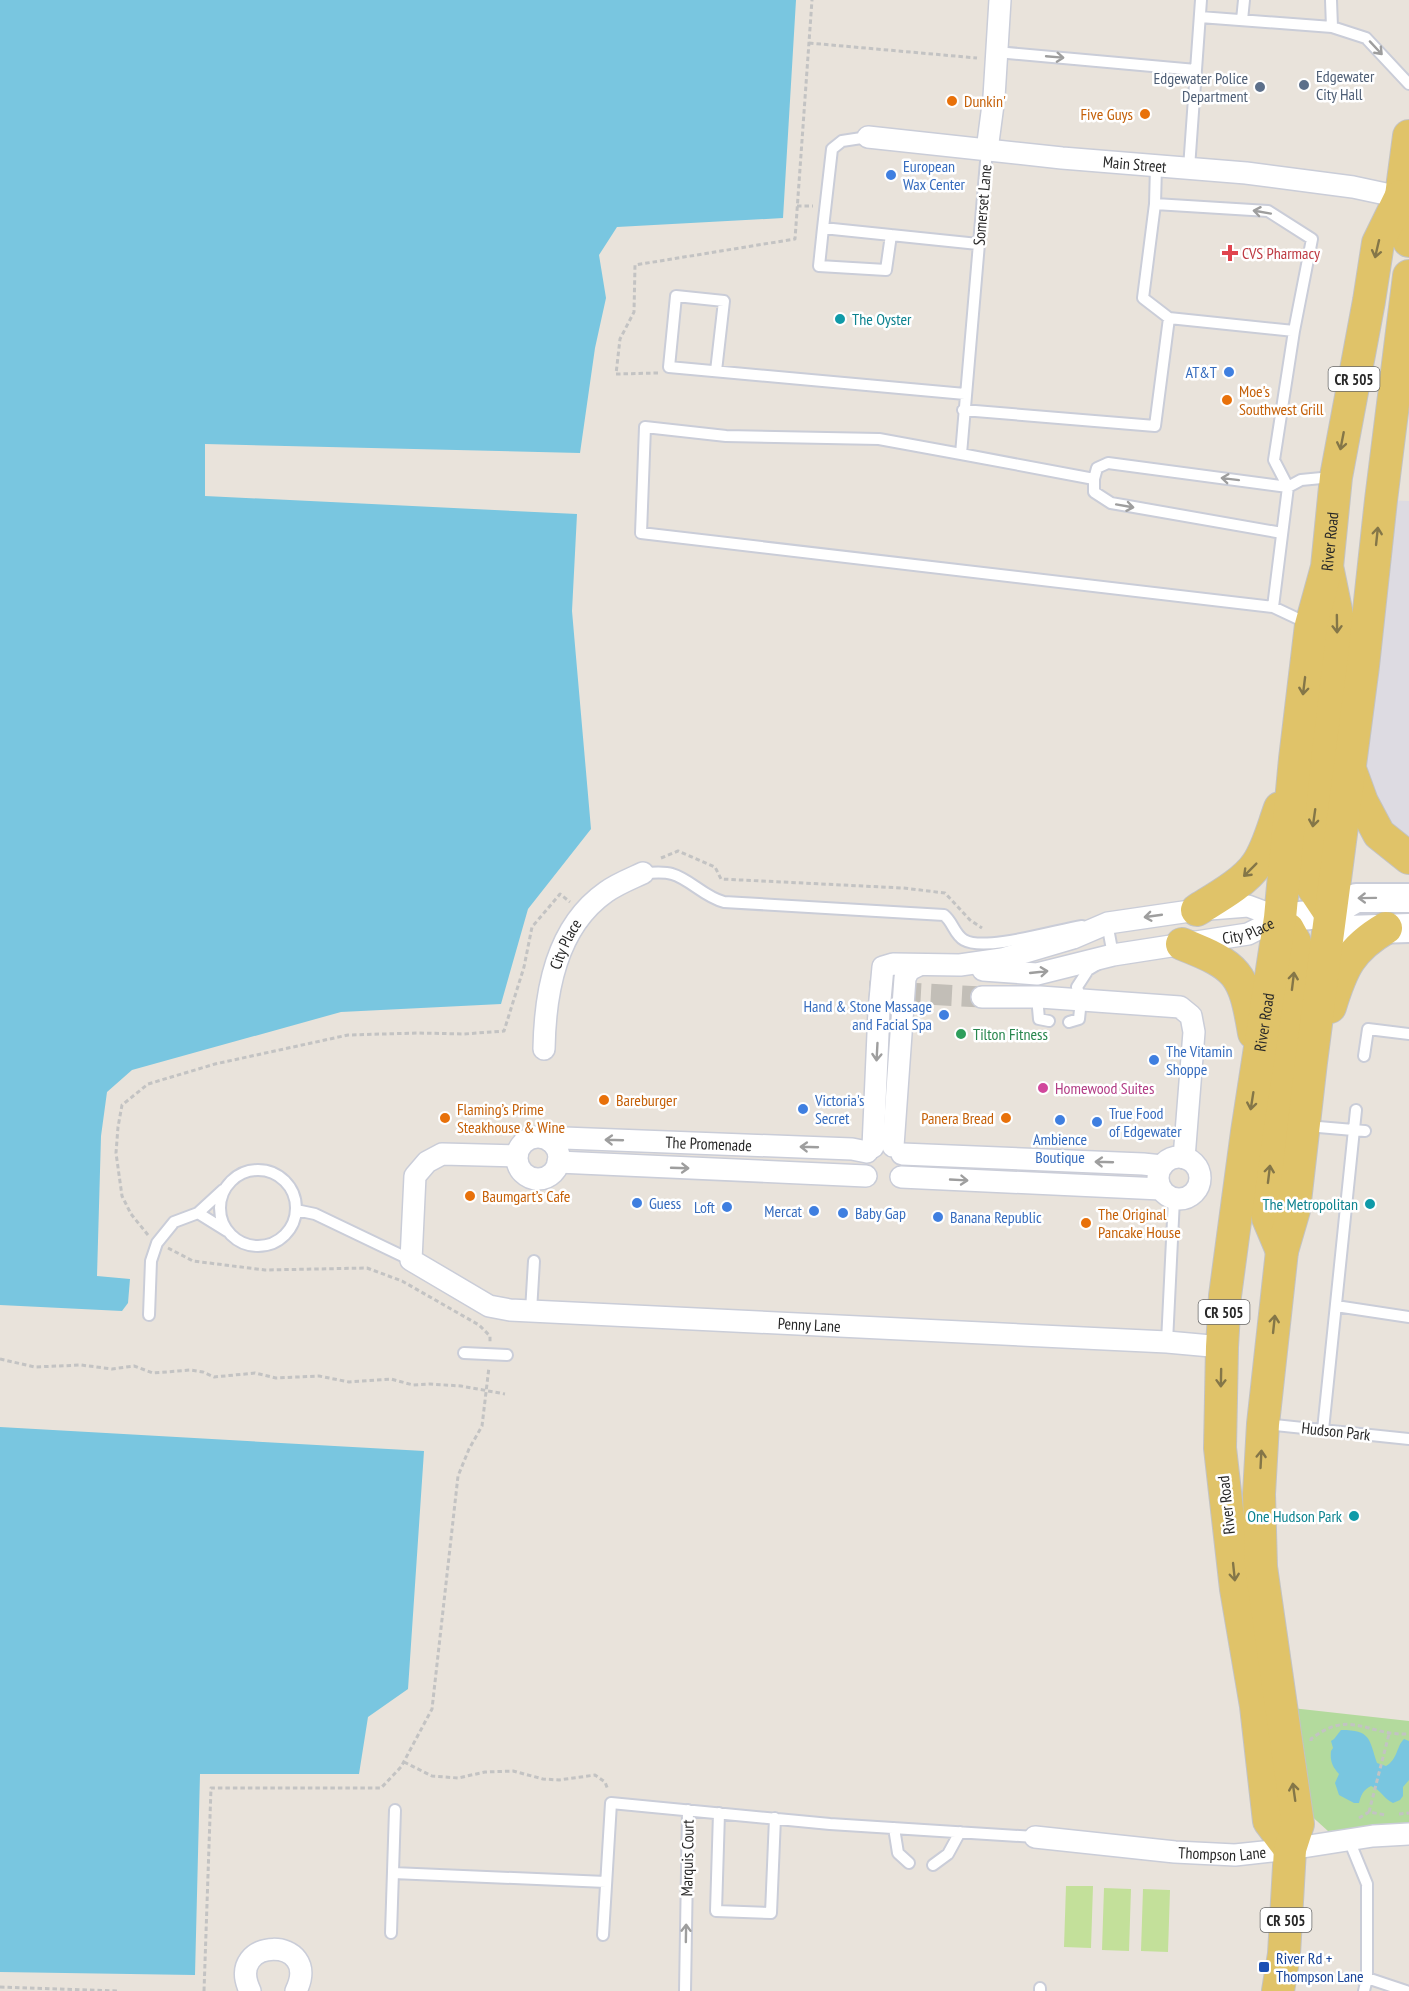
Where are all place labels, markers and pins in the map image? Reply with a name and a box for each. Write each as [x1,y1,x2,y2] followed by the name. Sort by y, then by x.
[1316,66,1375,104] place label: Edgewater City Hall
[1153,68,1249,106] place label: Edgewater Police Department
[1297,78,1311,92] marker: Edgewater City Hall
[1253,80,1267,94] marker: Edgewater Police Department
[964,91,1006,111] place label: Dunkin'
[945,94,959,108] marker: Dunkin'
[1080,104,1133,124] place label: Five Guys
[1138,107,1152,121] marker: Five Guys
[903,156,966,194] place label: European Wax Center
[884,168,898,182] marker: European Wax Center
[1242,243,1320,263] place label: CVS Pharmacy
[1223,246,1237,260] marker: CVS Pharmacy
[852,309,912,329] place label: The Oyster
[833,312,847,326] marker: The Oyster
[1186,362,1217,382] place label: AT&T
[1222,365,1236,379] marker: AT&T
[1239,381,1324,419] place label: Moe's Southwest Grill
[1220,393,1234,407] marker: Moe's Southwest Grill
[803,996,932,1034] place label: Hand & Stone Massage and Facial Spa
[937,1008,951,1022] marker: Hand & Stone Massage and Facial Spa
[973,1024,1048,1044] place label: Tilton Fitness
[954,1027,968,1041] marker: Tilton Fitness
[1166,1041,1232,1079] place label: The Vitamin Shoppe
[1147,1053,1161,1067] marker: The Vitamin Shoppe
[1055,1078,1154,1098] place label: Homewood Suites
[1036,1081,1050,1095] marker: Homewood Suites
[616,1090,678,1110] place label: Bareburger
[814,1090,864,1128] place label: Victoria's Secret
[597,1093,611,1107] marker: Bareburger
[457,1099,565,1137] place label: Flaming’s Prime Steakhouse & Wine
[796,1102,810,1116] marker: Victoria's Secret
[1109,1103,1182,1141] place label: True Food of Edgewater
[921,1108,994,1128] place label: Panera Bread
[438,1111,452,1125] marker: Flaming’s Prime Steakhouse & Wine
[999,1111,1013,1125] marker: Panera Bread
[1053,1113,1067,1127] marker: Ambience Boutique
[1090,1115,1104,1129] marker: True Food of Edgewater
[1033,1129,1087,1167] place label: Ambience Boutique
[482,1186,570,1206] place label: Baumgart’s Cafe
[463,1189,477,1203] marker: Baumgart’s Cafe
[649,1193,681,1213] place label: Guess
[1262,1194,1358,1214] place label: The Metropolitan
[630,1196,644,1210] marker: Guess
[694,1197,716,1217] place label: Loft
[1363,1197,1377,1211] marker: The Metropolitan
[720,1200,734,1214] marker: Loft
[764,1201,803,1221] place label: Mercat
[855,1203,906,1223] place label: Baby Gap
[807,1204,821,1218] marker: Mercat
[1098,1204,1181,1242] place label: The Original Pancake House
[836,1206,850,1220] marker: Baby Gap
[950,1207,1042,1227] place label: Banana Republic
[931,1210,945,1224] marker: Banana Republic
[1079,1216,1093,1230] marker: The Original Pancake House
[1247,1506,1343,1526] place label: One Hudson Park
[1347,1509,1361,1523] marker: One Hudson Park
[1276,1948,1364,1986] place label: River Rd + Thompson Lane
[1257,1960,1271,1974] marker: River Rd + Thompson Lane

